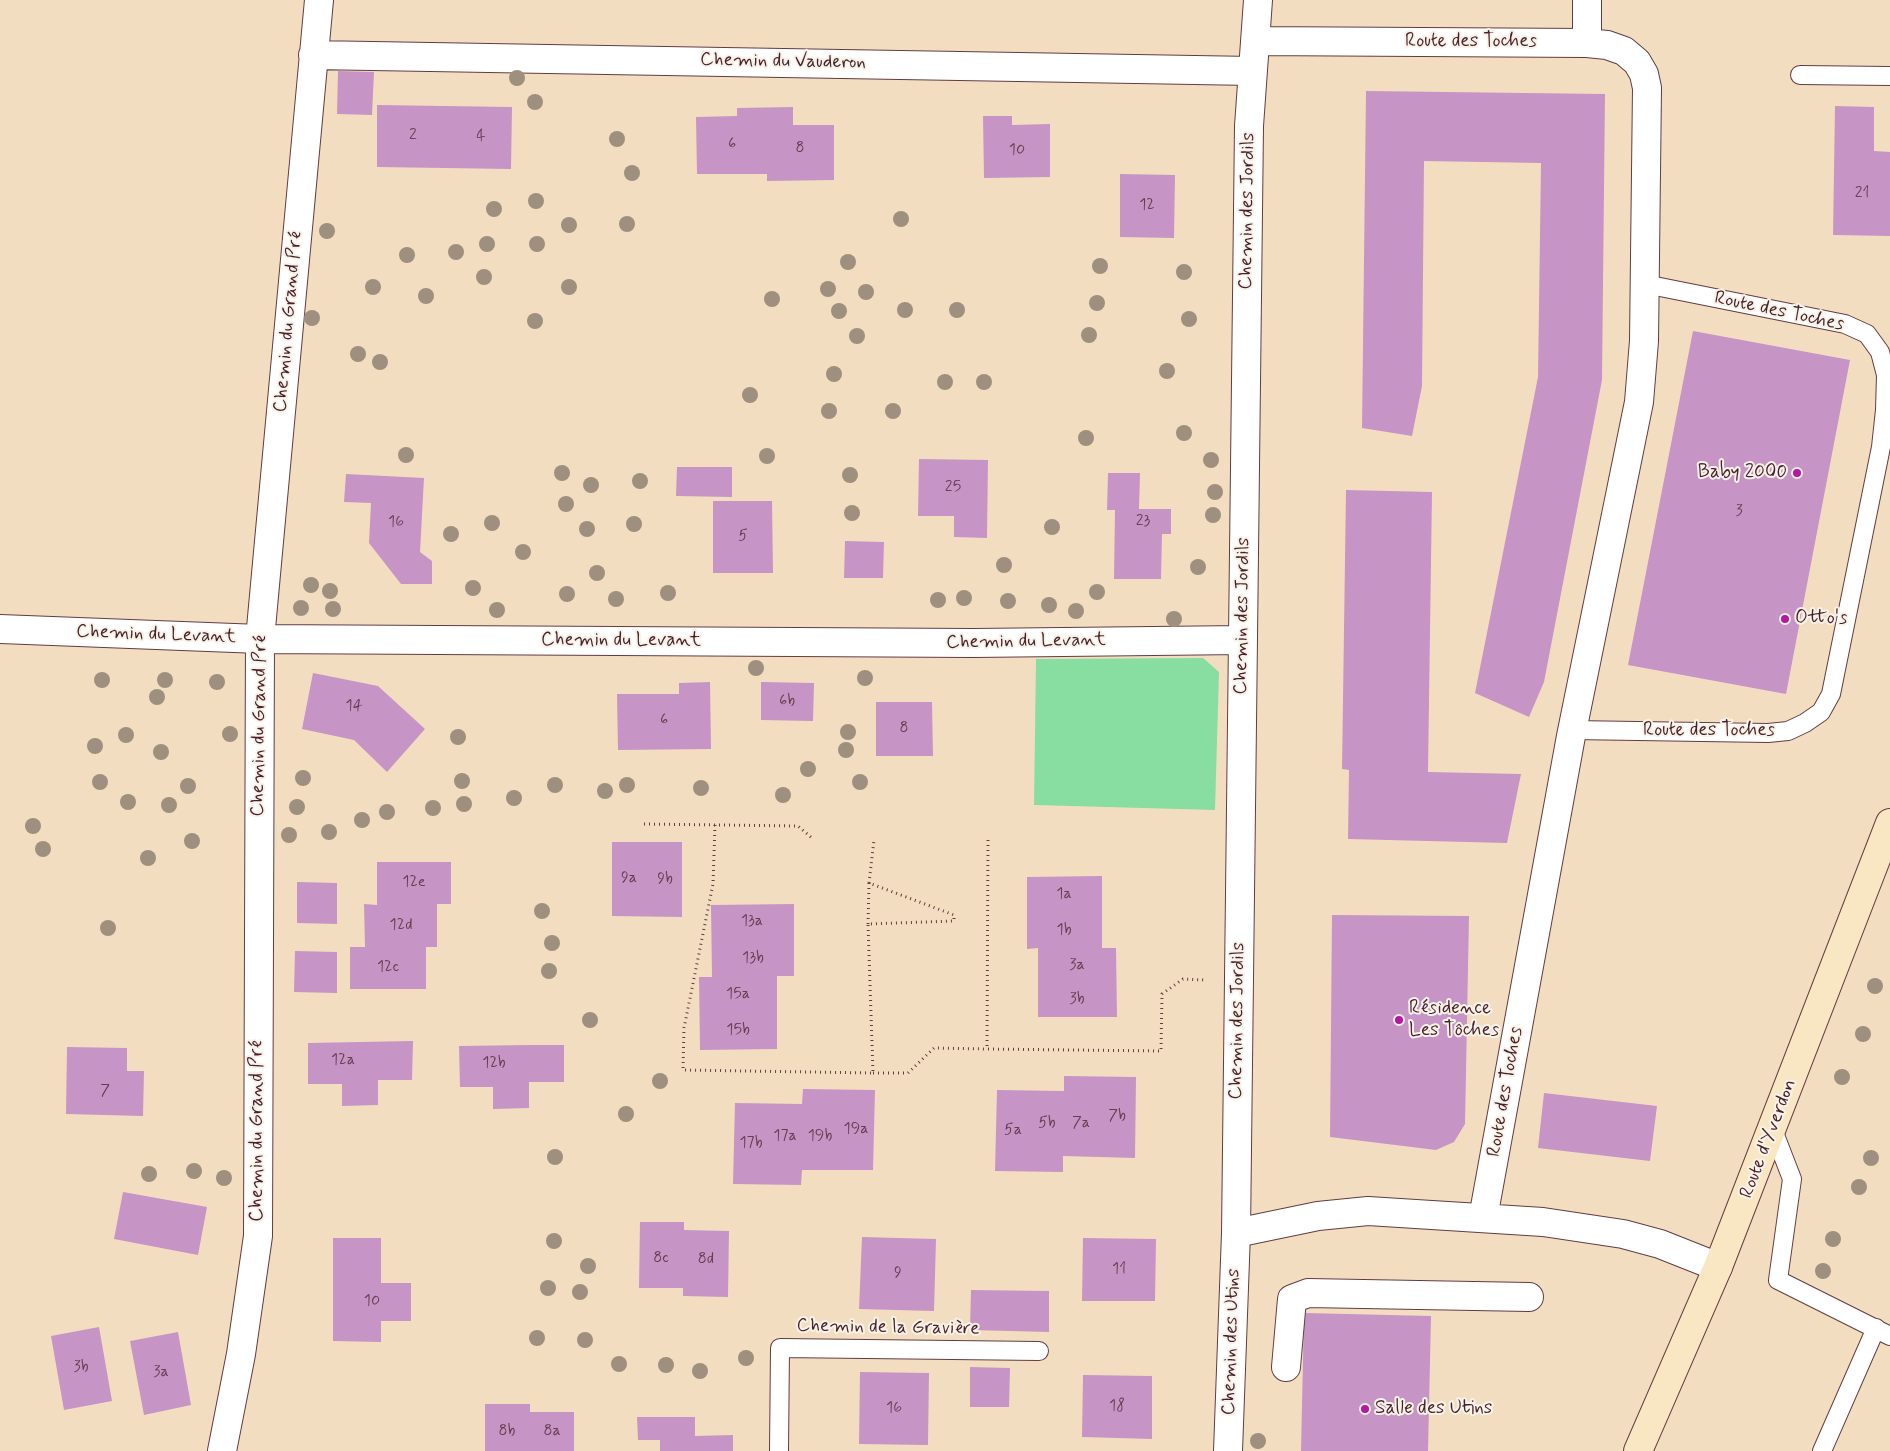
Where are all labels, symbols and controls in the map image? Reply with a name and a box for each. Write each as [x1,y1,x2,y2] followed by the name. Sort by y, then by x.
[1405,31,1537,53] street label: Route des Toches
[700,49,866,75] street label: Chemin du Vauderon
[409,126,417,146] house number: 2
[476,127,486,147] house number: 4
[1235,132,1261,290] street label: Chemin des Jordils
[728,135,736,155] house number: 6
[795,139,805,159] house number: 8
[1009,141,1025,161] house number: 10
[1855,184,1869,204] house number: 21
[1139,196,1155,216] house number: 12
[270,231,308,413] street label: Chemin du Grand Pré
[1712,287,1846,337] street label: Route des Toches
[1698,462,1787,484] place label: Baby 2000
[1791,467,1803,479] marker: Baby 2000
[945,478,961,498] house number: 25
[1735,502,1743,522] house number: 3
[1136,512,1150,532] house number: 23
[388,513,404,533] house number: 16
[738,527,748,547] house number: 5
[1230,537,1256,695] street label: Chemin des Jordils
[1795,608,1847,630] place label: Otto's
[1779,613,1791,625] marker: Otto's
[76,621,236,649] street label: Chemin du Levant
[946,629,1106,655] street label: Chemin du Levant
[541,630,701,652] street label: Chemin du Levant
[247,635,273,817] street label: Chemin du Grand Pré
[779,692,795,712] house number: 6b
[346,697,362,717] house number: 14
[660,711,668,731] house number: 6
[899,719,909,739] house number: 8
[1643,720,1775,742] street label: Route des Toches
[621,869,637,889] house number: 9a
[657,870,673,890] house number: 9b
[402,873,426,893] house number: 12e
[1056,885,1072,905] house number: 1a
[741,912,763,932] house number: 13a
[390,916,412,936] house number: 12d
[1056,921,1072,941] house number: 1b
[1225,942,1251,1100] street label: Chemin des Jordils
[742,949,764,969] house number: 13b
[1069,956,1085,976] house number: 3a
[377,958,399,978] house number: 12c
[726,985,750,1005] house number: 15a
[1069,990,1085,1010] house number: 3b
[1409,998,1499,1042] place label: Résidence Les Tôches
[1393,1014,1405,1026] marker: Résidence Les Tôches
[726,1021,750,1041] house number: 15b
[1483,1025,1529,1159] street label: Route des Toches
[247,1040,269,1222] street label: Chemin du Grand Pré
[331,1051,355,1071] house number: 12a
[482,1054,506,1074] house number: 12b
[1736,1076,1802,1202] street label: Route d'Yverdon
[100,1082,110,1102] house number: 7
[1108,1107,1126,1127] house number: 7b
[1038,1114,1056,1134] house number: 5b
[1072,1114,1090,1134] house number: 7a
[844,1120,868,1140] house number: 19a
[1004,1121,1022,1141] house number: 5a
[773,1127,797,1147] house number: 17a
[808,1127,832,1147] house number: 19b
[739,1134,763,1154] house number: 17b
[653,1249,669,1269] house number: 8c
[698,1250,714,1270] house number: 8d
[1112,1260,1126,1280] house number: 11
[894,1264,902,1284] house number: 9
[1218,1268,1246,1416] street label: Chemin des Utins
[364,1292,380,1312] house number: 10
[796,1315,980,1341] street label: Chemin de la Gravière
[73,1358,89,1378] house number: 3b
[153,1363,169,1383] house number: 3a
[1109,1397,1125,1417] house number: 18
[1375,1398,1492,1420] place label: Salle des Utins
[886,1399,902,1419] house number: 16
[1359,1403,1371,1415] marker: Salle des Utins
[499,1422,515,1442] house number: 8b
[543,1422,561,1442] house number: 8a

